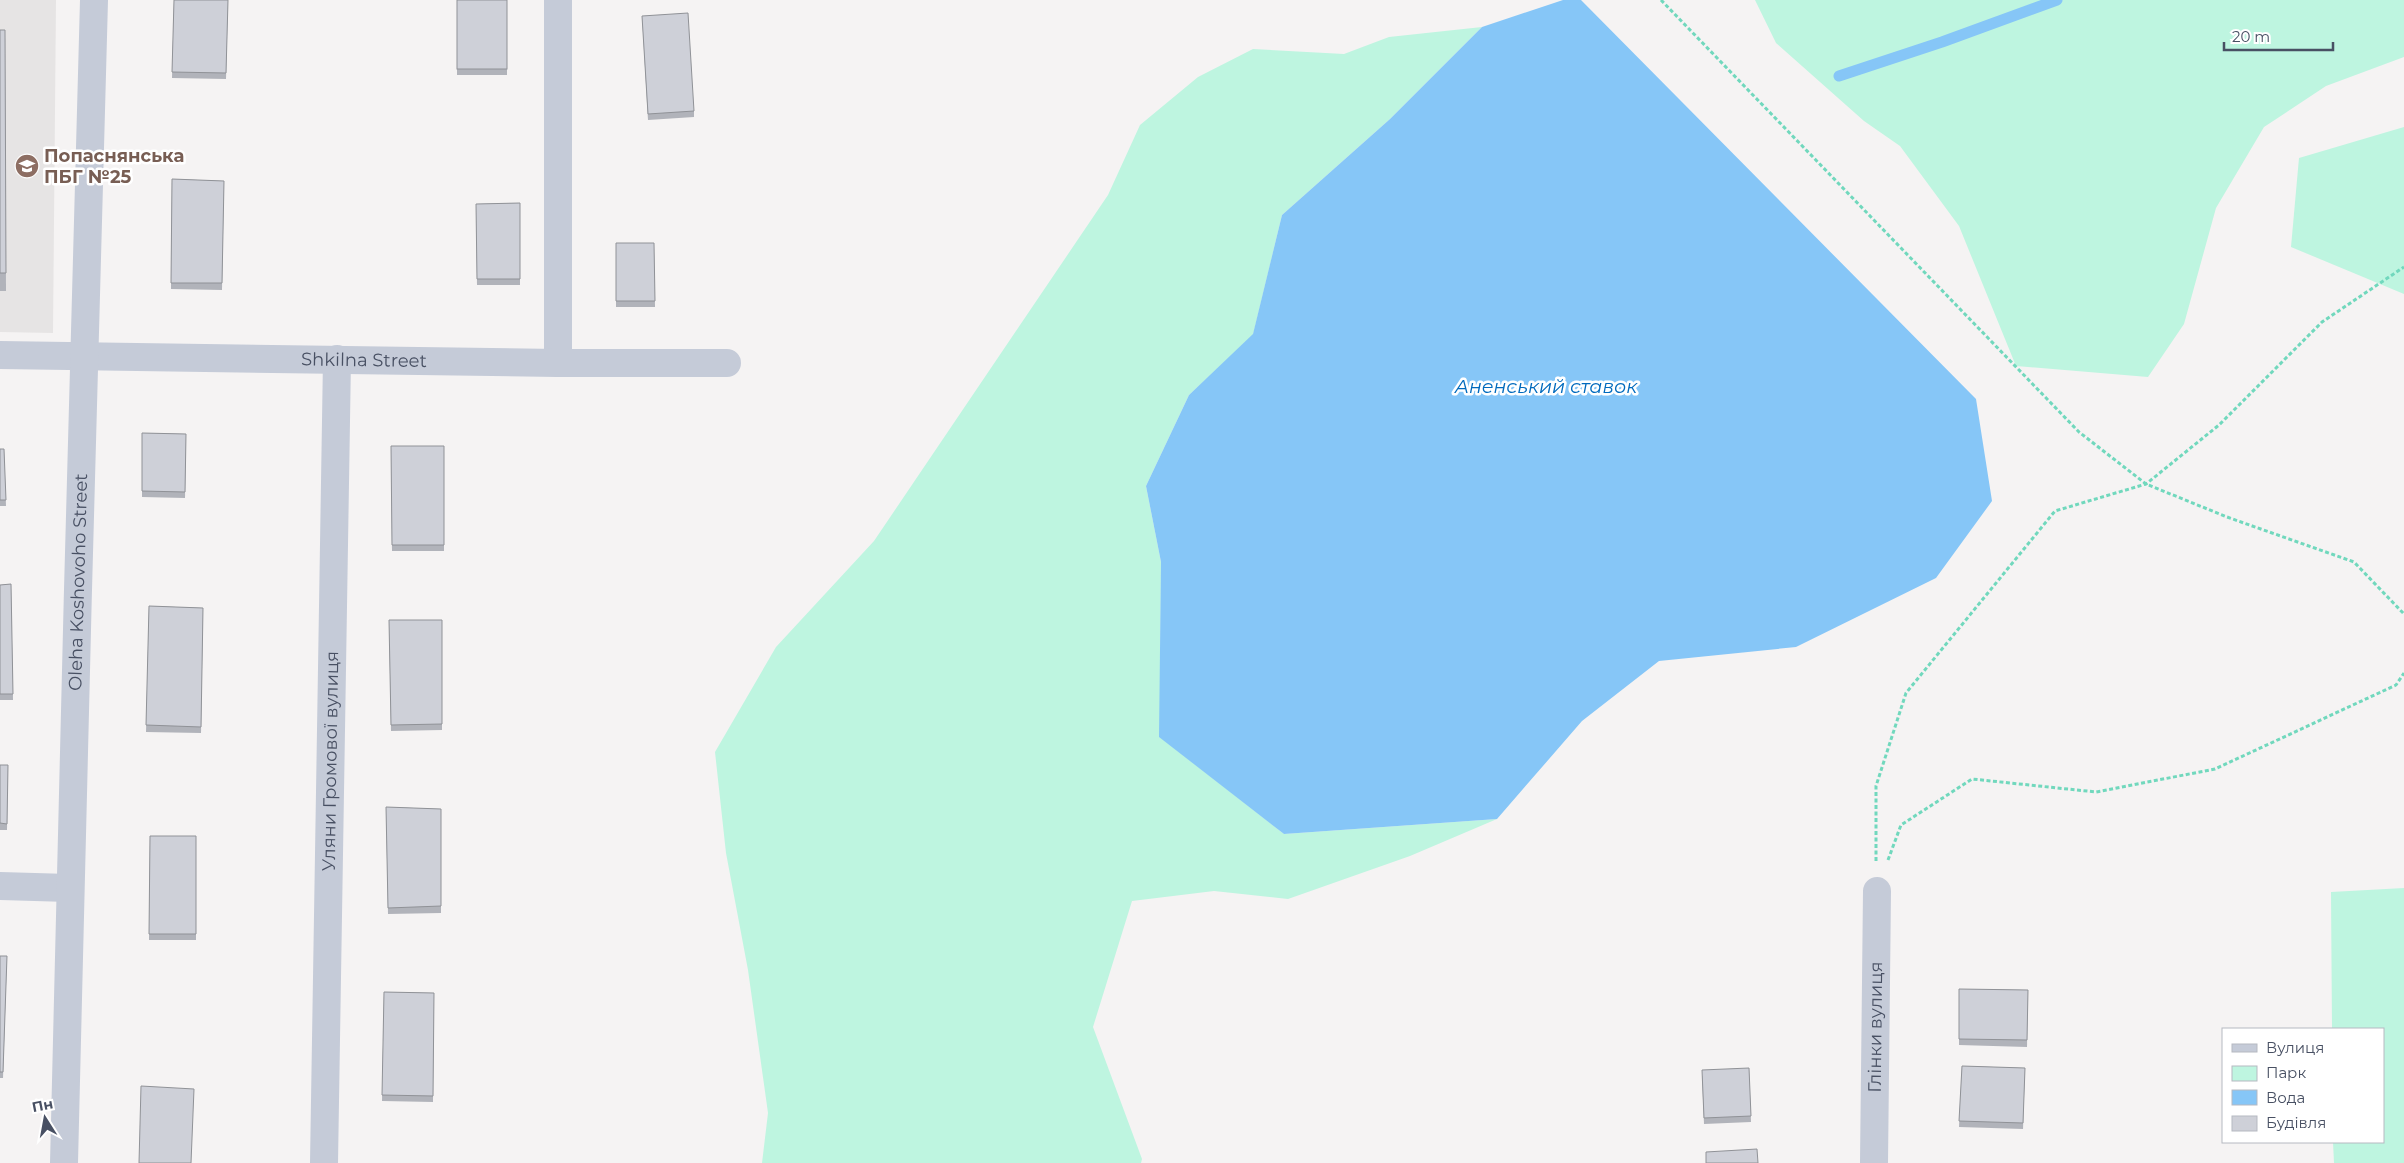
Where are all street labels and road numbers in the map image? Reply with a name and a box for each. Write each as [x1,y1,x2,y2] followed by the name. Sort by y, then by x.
[301,348,427,372] street label: Shkilna Street
[64,473,92,691] street label: Oleha Koshovoho Street
[318,651,343,871] street label: Уляни Громової вулиця
[1864,961,1887,1093] street label: Глінки вулиця

